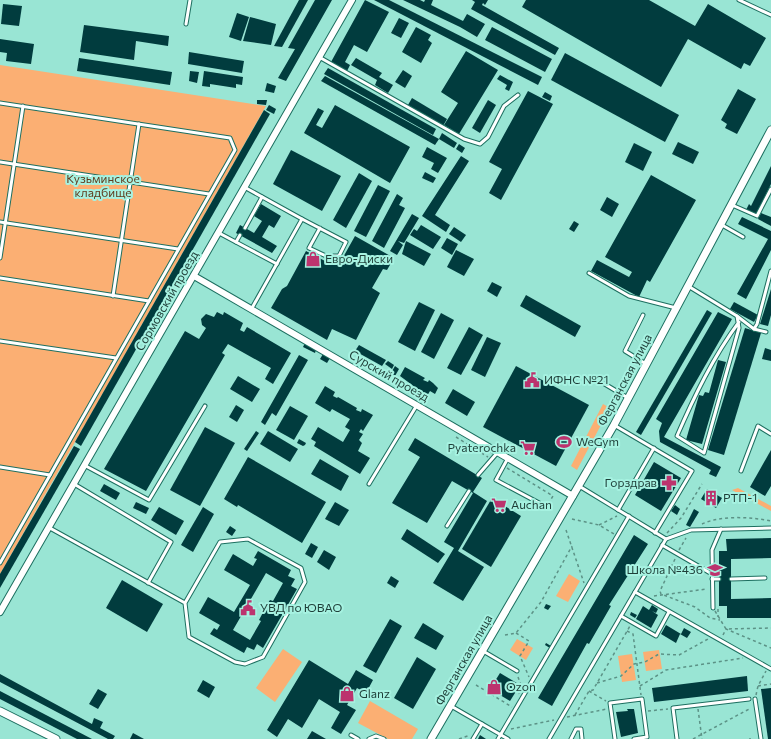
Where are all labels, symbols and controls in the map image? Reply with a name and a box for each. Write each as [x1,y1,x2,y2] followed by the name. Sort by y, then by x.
[66,171,140,199] park label: Кузьминское кладбище
[132,248,200,353] street label: Сормовский проезд
[304,250,322,268] shop icon: Евро-Диски
[325,251,393,265] place label: Евро-Диски
[594,331,654,428] street label: Ферганская улица
[347,347,432,404] street label: Сурский проезд
[523,371,541,389] public building icon: ИФНС №21
[544,372,609,386] place label: ИФНС №21
[555,433,573,451] sports icon: WeGym
[576,434,619,448] place label: WeGym
[519,439,537,457] supermarket icon: Pyaterochka
[448,440,516,454] place label: Pyaterochka
[660,474,678,492] pharmacy icon: Горздрав
[605,475,657,489] place label: Горздрав
[702,489,720,507] building icon: РТП-1
[723,490,757,504] place label: РТП-1
[490,496,508,514] supermarket icon: Auchan
[511,497,552,511] place label: Auchan
[706,561,724,579] school or university icon: Школа №436
[626,562,703,576] place label: Школа №436
[239,599,257,617] public building icon: УВД по ЮВАО
[260,600,343,614] place label: УВД по ЮВАО
[432,612,495,707] street label: Ферганская улица
[485,678,503,696] shop icon: Ozon
[506,679,536,693] place label: Ozon
[338,685,356,703] shop icon: Glanz
[359,686,390,700] place label: Glanz

